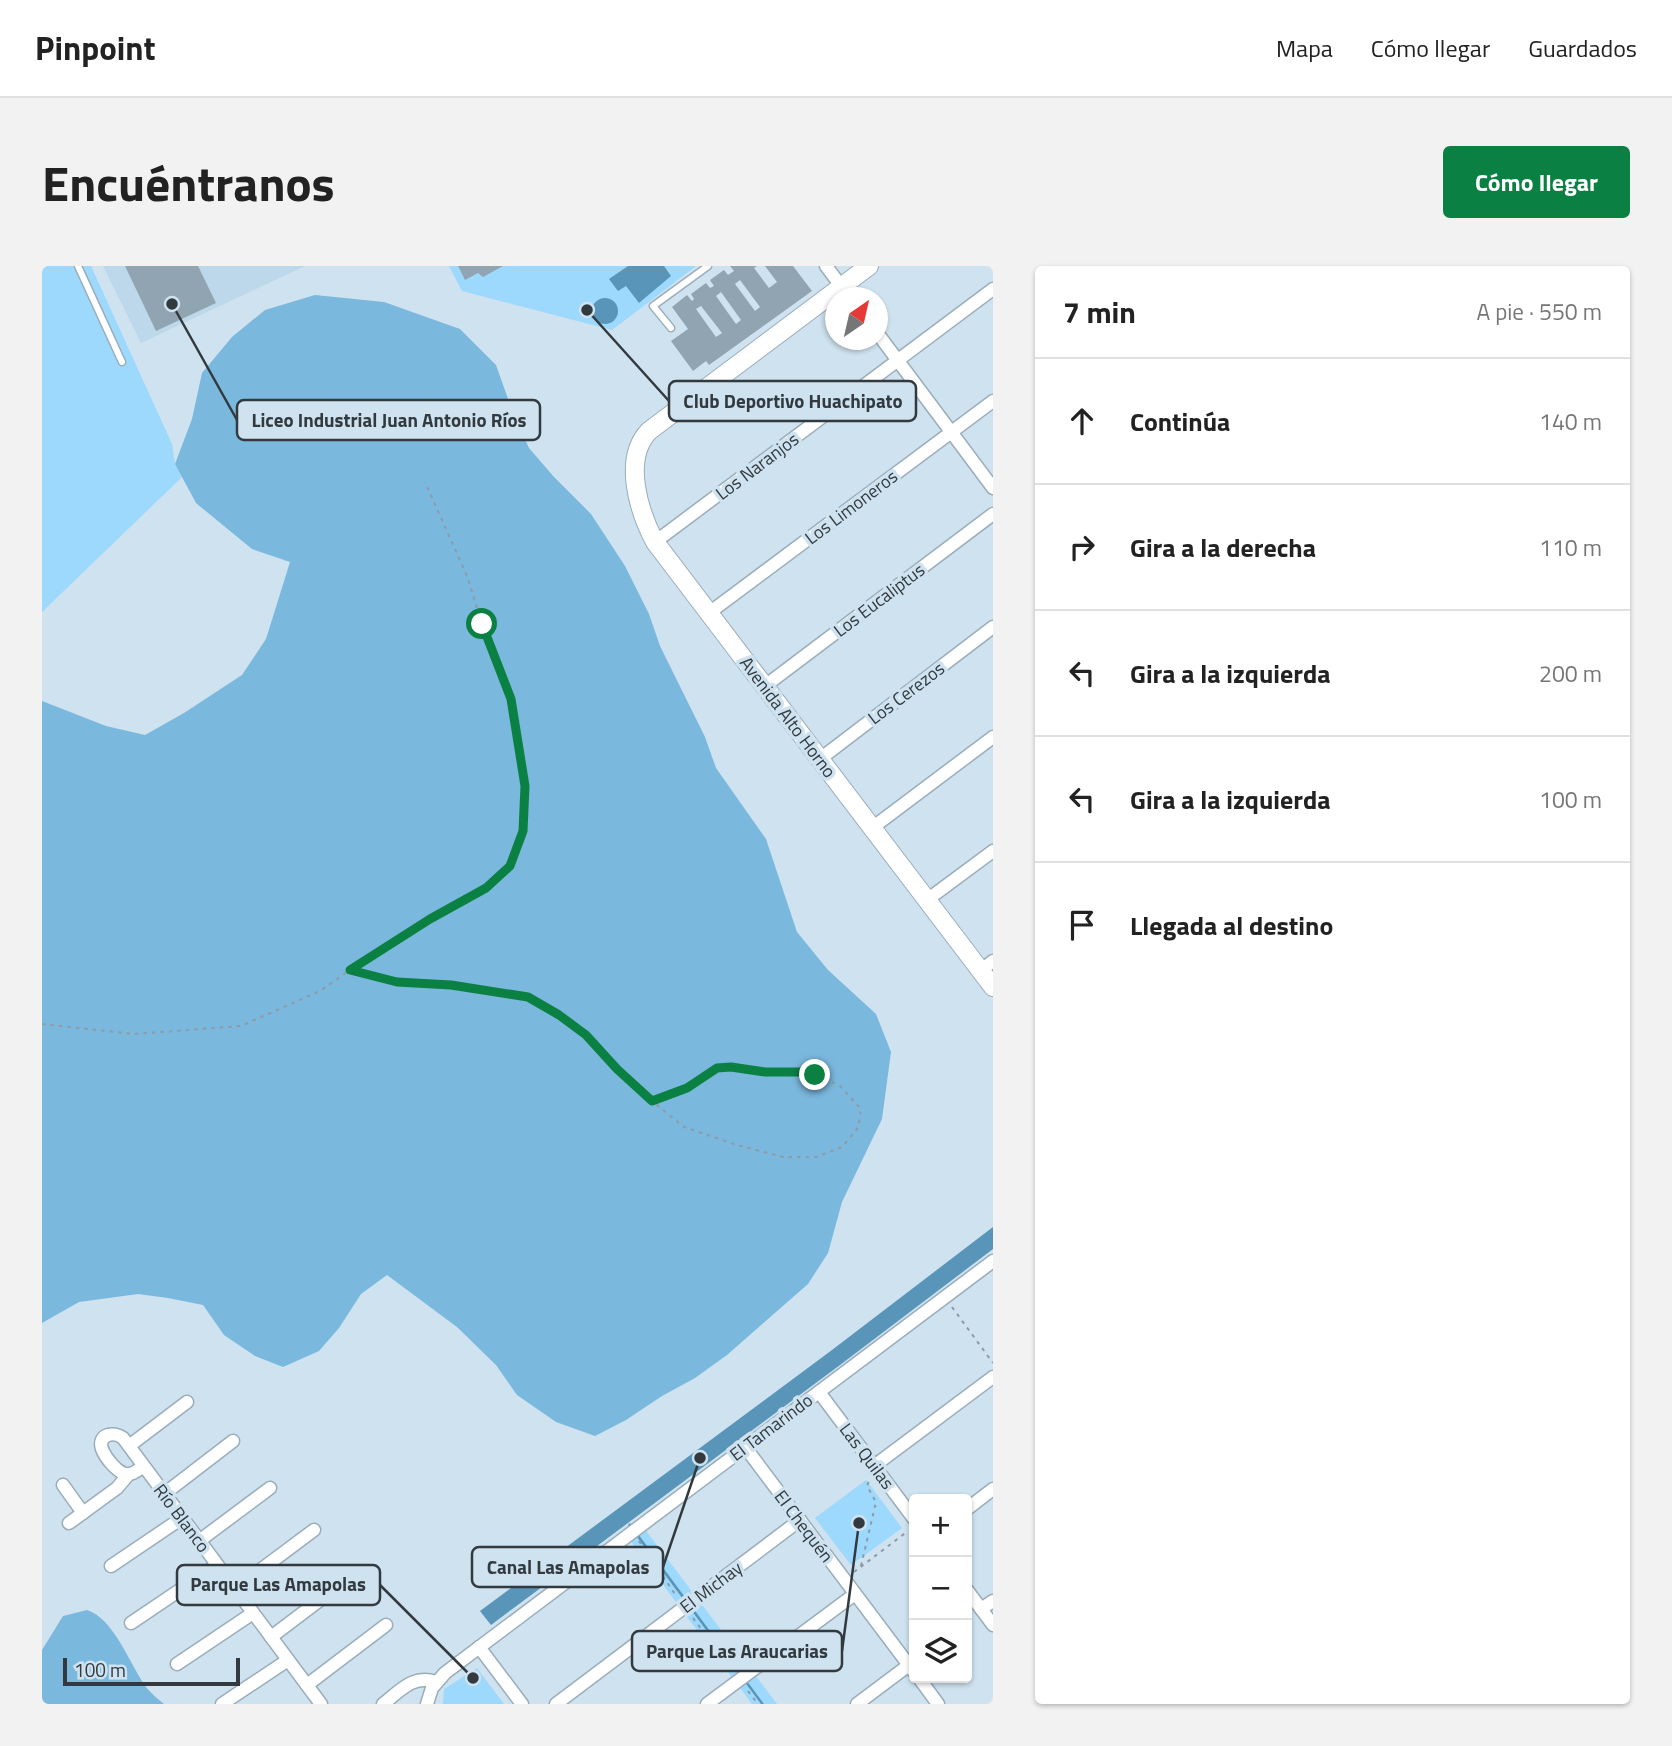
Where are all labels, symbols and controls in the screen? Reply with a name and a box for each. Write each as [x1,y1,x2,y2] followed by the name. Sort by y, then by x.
[35,23,155,73] text: Pinpoint
[1276,30,1333,66] text: Mapa
[1371,30,1490,66] text: Cómo llegar
[1528,30,1637,66] text: Guardados
[42,145,335,220] text: Encuéntranos
[1443,146,1630,218] button: Cómo llegar
[825,287,888,350] north arrow
[1063,289,1136,335] text: 7 min
[1476,294,1602,329] text: A pie · 550 m
[669,381,916,421] callout: Club Deportivo Huachipato
[683,386,903,415] text: Club Deportivo Huachipato
[237,400,540,440] callout: Liceo Industrial Juan Antonio Ríos
[1063,402,1101,440] icon: ahead
[1130,402,1230,441] text: Continúa
[1539,404,1602,439] text: 140 m
[251,405,527,434] text: Liceo Industrial Juan Antonio Ríos
[710,426,804,506] street label: Los Naranjos
[799,463,903,551] street label: Los Limoneros
[1063,528,1101,566] icon: right
[1130,528,1316,567] text: Gira a la derecha
[1539,530,1602,565] text: 110 m
[828,557,930,643] street label: Los Eucaliptus
[466,608,497,639] route start
[733,651,843,783] street label: Avenida Alto Horno
[1063,654,1101,692] icon: left
[1130,654,1331,693] text: Gira a la izquierda
[862,655,950,731] street label: Los Cerezos
[1539,656,1602,691] text: 200 m
[1063,780,1101,818] icon: left
[1130,780,1331,819] text: Gira a la izquierda
[1539,782,1602,817] text: 100 m
[1063,906,1101,944] icon: arrive
[1130,906,1333,945] text: Llegada al destino
[799,1059,830,1090] route end
[724,1387,818,1467] street label: El Tamarindo
[833,1417,901,1495] street label: Las Quilas
[147,1478,217,1558] street label: Río Blanco
[768,1484,840,1568] street label: El Chequén
[909,1494,972,1683] map controls
[909,1494,972,1557] button: +
[472,1547,663,1587] callout: Canal Las Amapolas
[487,1552,649,1581] text: Canal Las Amapolas
[674,1554,748,1620] street label: El Michay
[909,1557,972,1620] button: −
[177,1565,380,1605] callout: Parque Las Amapolas
[190,1569,366,1598] text: Parque Las Amapolas
[909,1620,972,1683] button: layers
[632,1631,842,1671] callout: Parque Las Araucarias
[646,1636,828,1665] text: Parque Las Araucarias
[63,1655,240,1687] scale bar
[74,1655,126,1684] text: 100 m

